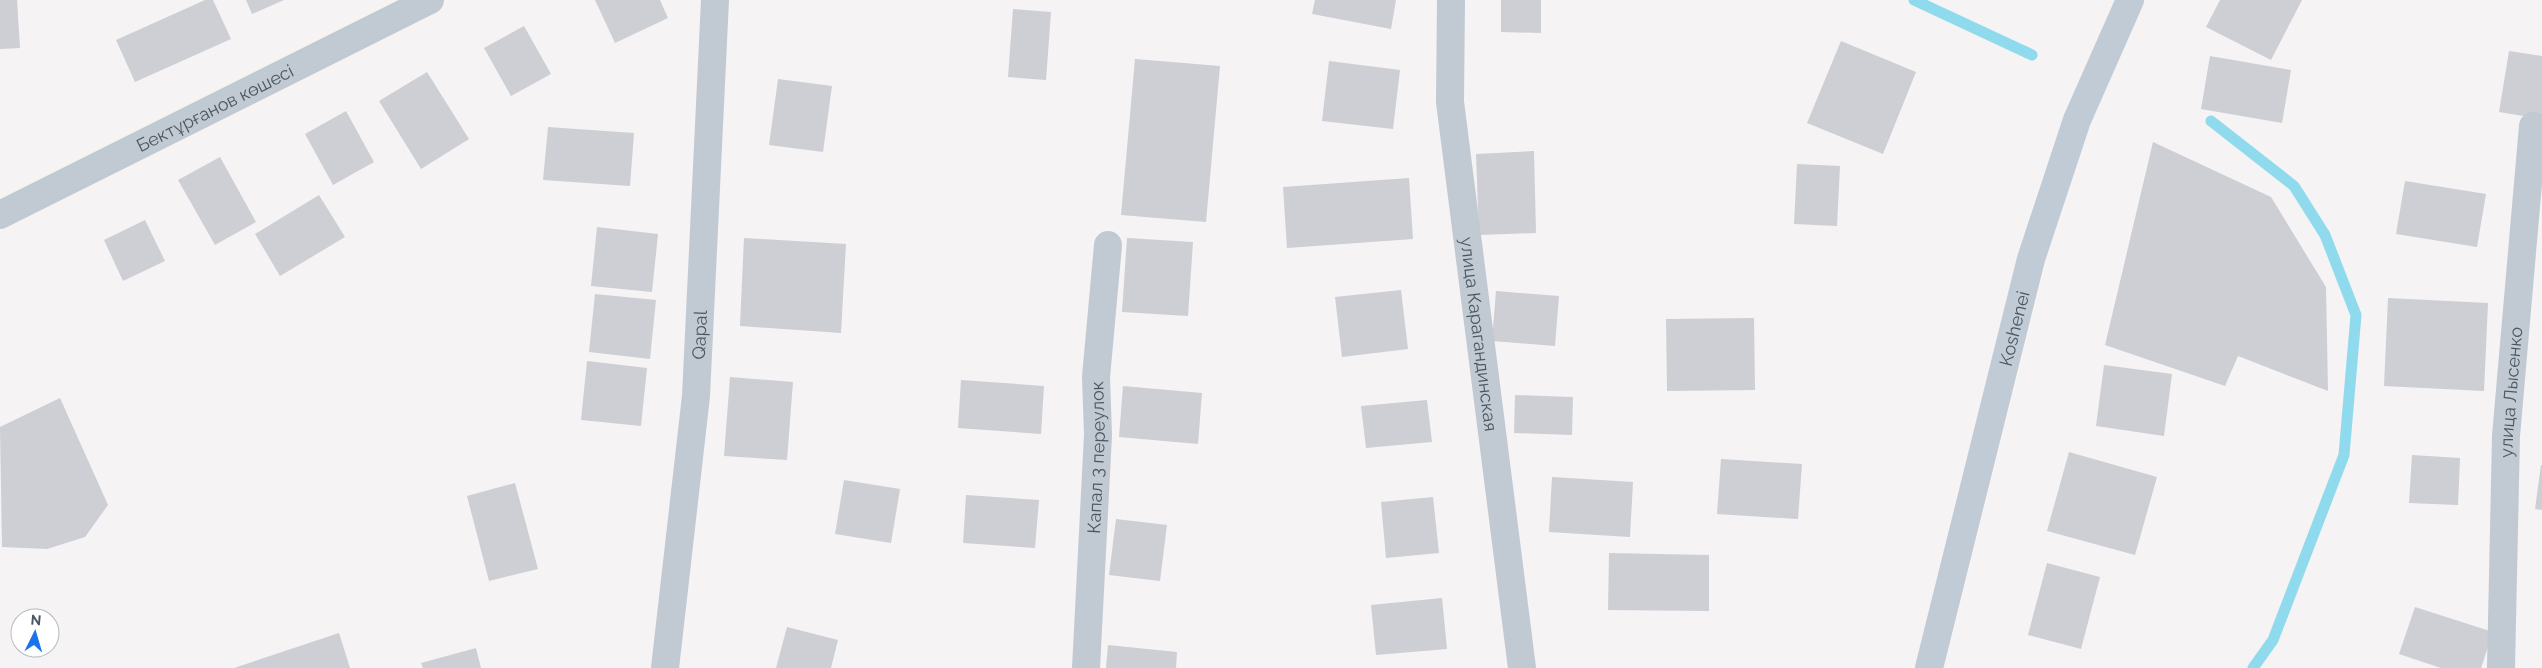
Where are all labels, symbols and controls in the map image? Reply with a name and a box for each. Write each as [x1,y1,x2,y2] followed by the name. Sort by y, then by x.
[133,60,297,156] street label: Бектұрғанов көшесі
[1457,236,1502,432] street label: улица Карагандинская
[1994,289,2033,368] street label: Koshenei
[687,310,711,360] street label: Qapal
[2495,326,2526,458] street label: улица Лысенко
[1082,381,1109,534] street label: Капал 3 переулок
[10,608,60,658] north arrow
[30,612,42,628] text: N

